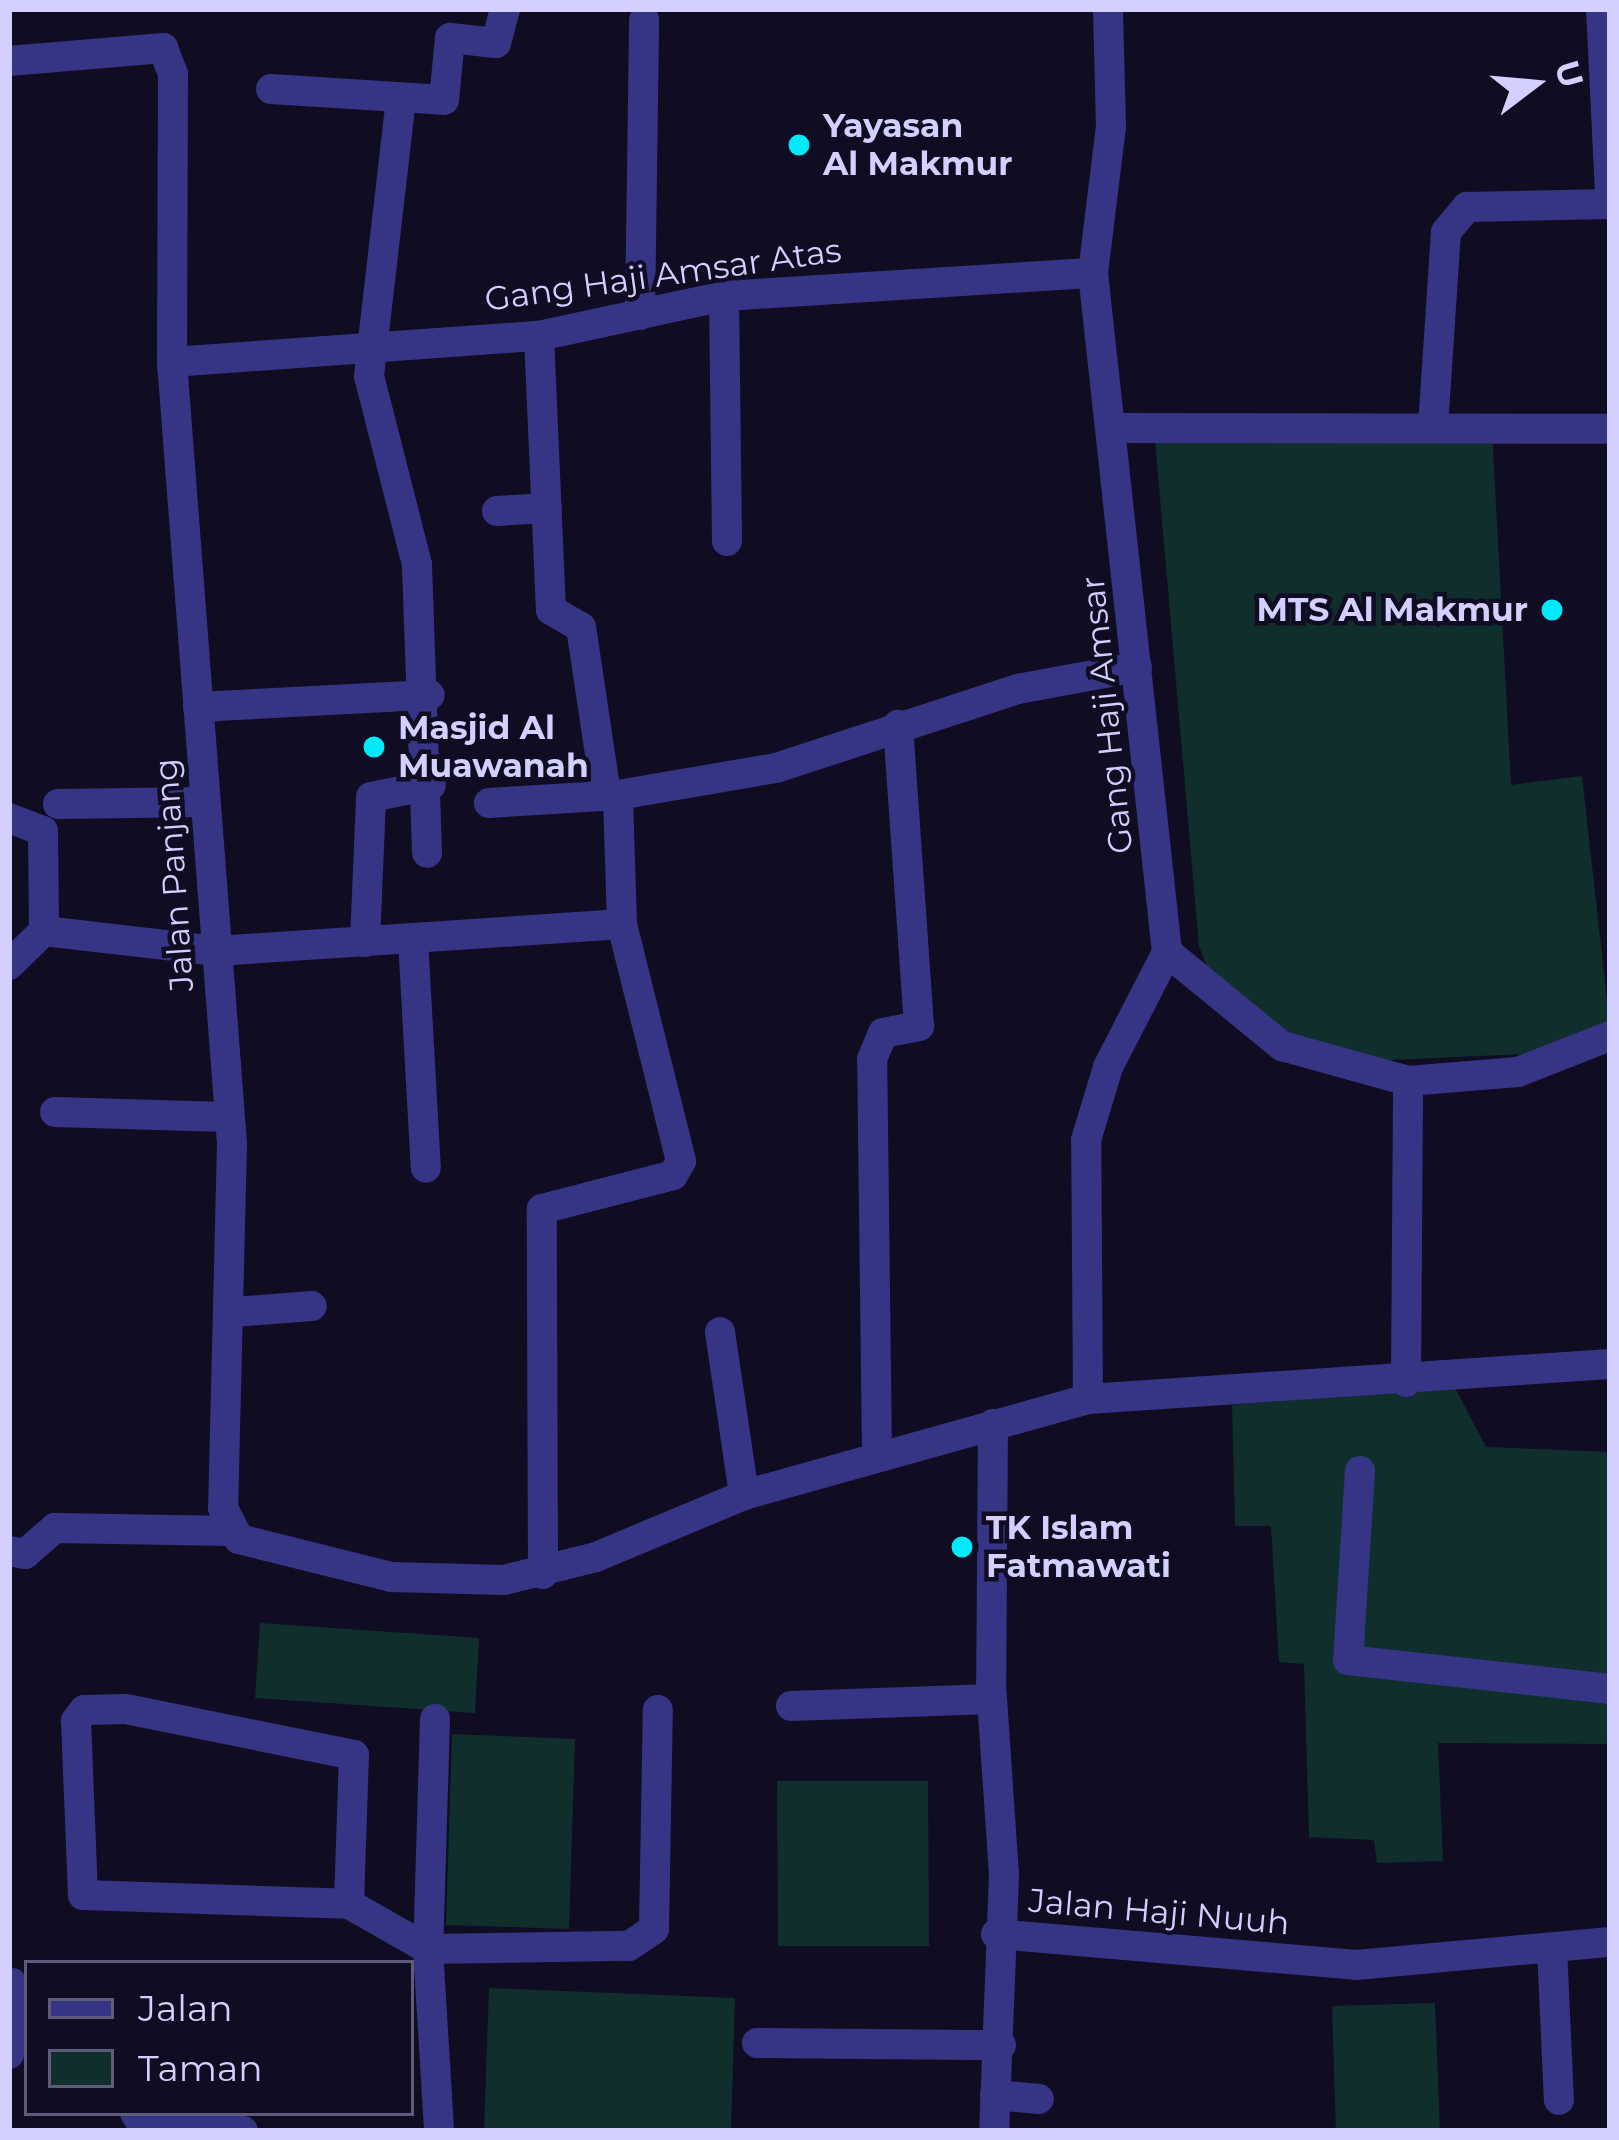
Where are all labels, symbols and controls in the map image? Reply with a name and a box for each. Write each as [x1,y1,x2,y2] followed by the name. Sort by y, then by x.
[1475,24,1595,144] north arrow
[1547,56,1592,92] text: U
[823,106,1012,184] place label: Yayasan Al Makmur
[786,132,812,158] marker: Yayasan Al Makmur
[482,230,844,320] street label: Gang Haji Amsar Atas
[1073,574,1141,856] street label: Gang Haji Amsar
[1256,590,1528,630] place label: MTS Al Makmur
[1539,597,1565,623] marker: MTS Al Makmur
[398,708,589,786] place label: Masjid Al Muawanah
[361,734,387,760] marker: Masjid Al Muawanah
[146,757,202,993] street label: Jalan Panjang
[986,1508,1171,1586] place label: TK Islam Fatmawati
[949,1534,975,1560] marker: TK Islam Fatmawati
[1027,1881,1291,1943] street label: Jalan Haji Nuuh
[24,1960,414,2116] legend
[138,1986,233,2030] text: Jalan
[138,2046,263,2090] text: Taman

